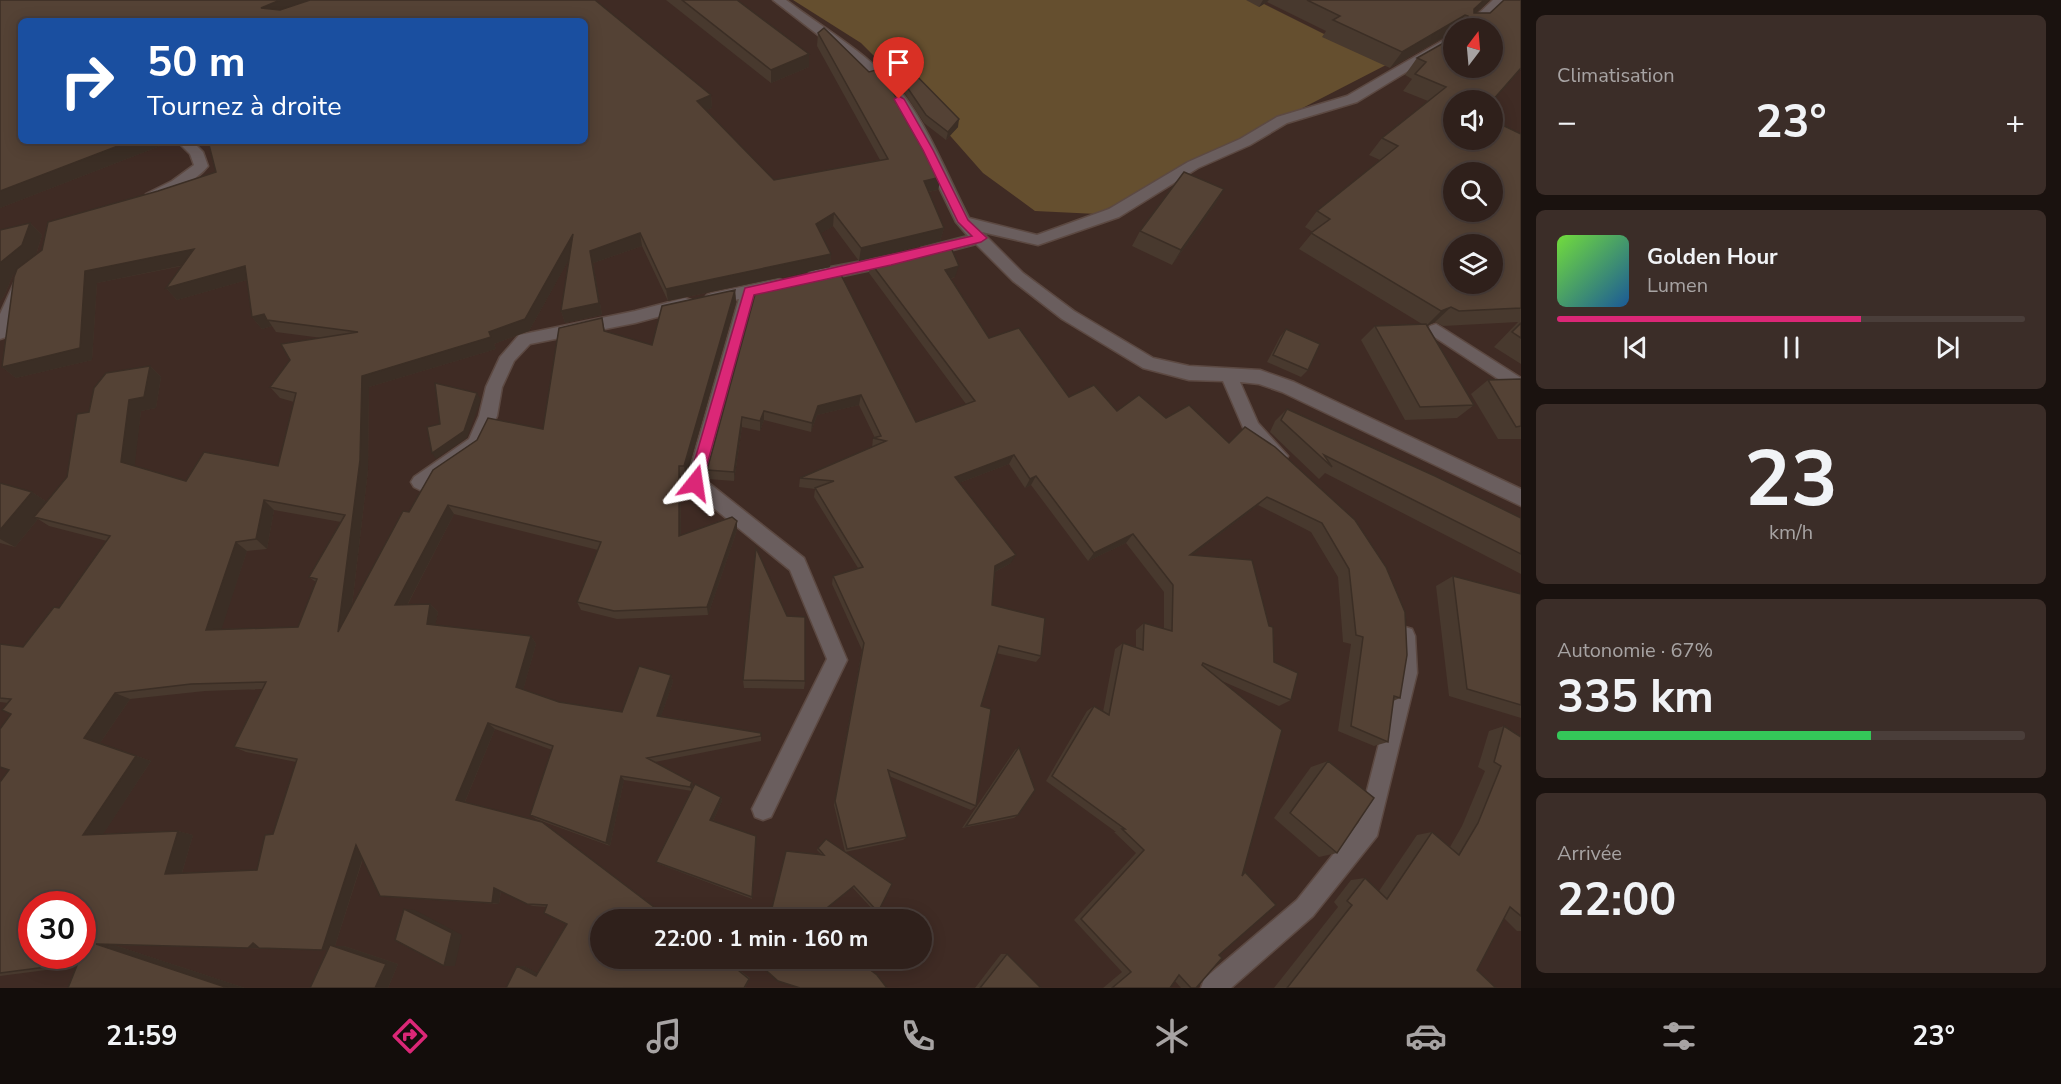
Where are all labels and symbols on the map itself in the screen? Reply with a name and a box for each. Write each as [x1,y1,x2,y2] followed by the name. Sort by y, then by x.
[1443,18,1503,78] north arrow
[873,37,924,99] pin
[663,451,727,515] position arrow
[18,891,96,969] speed limit sign: 30

